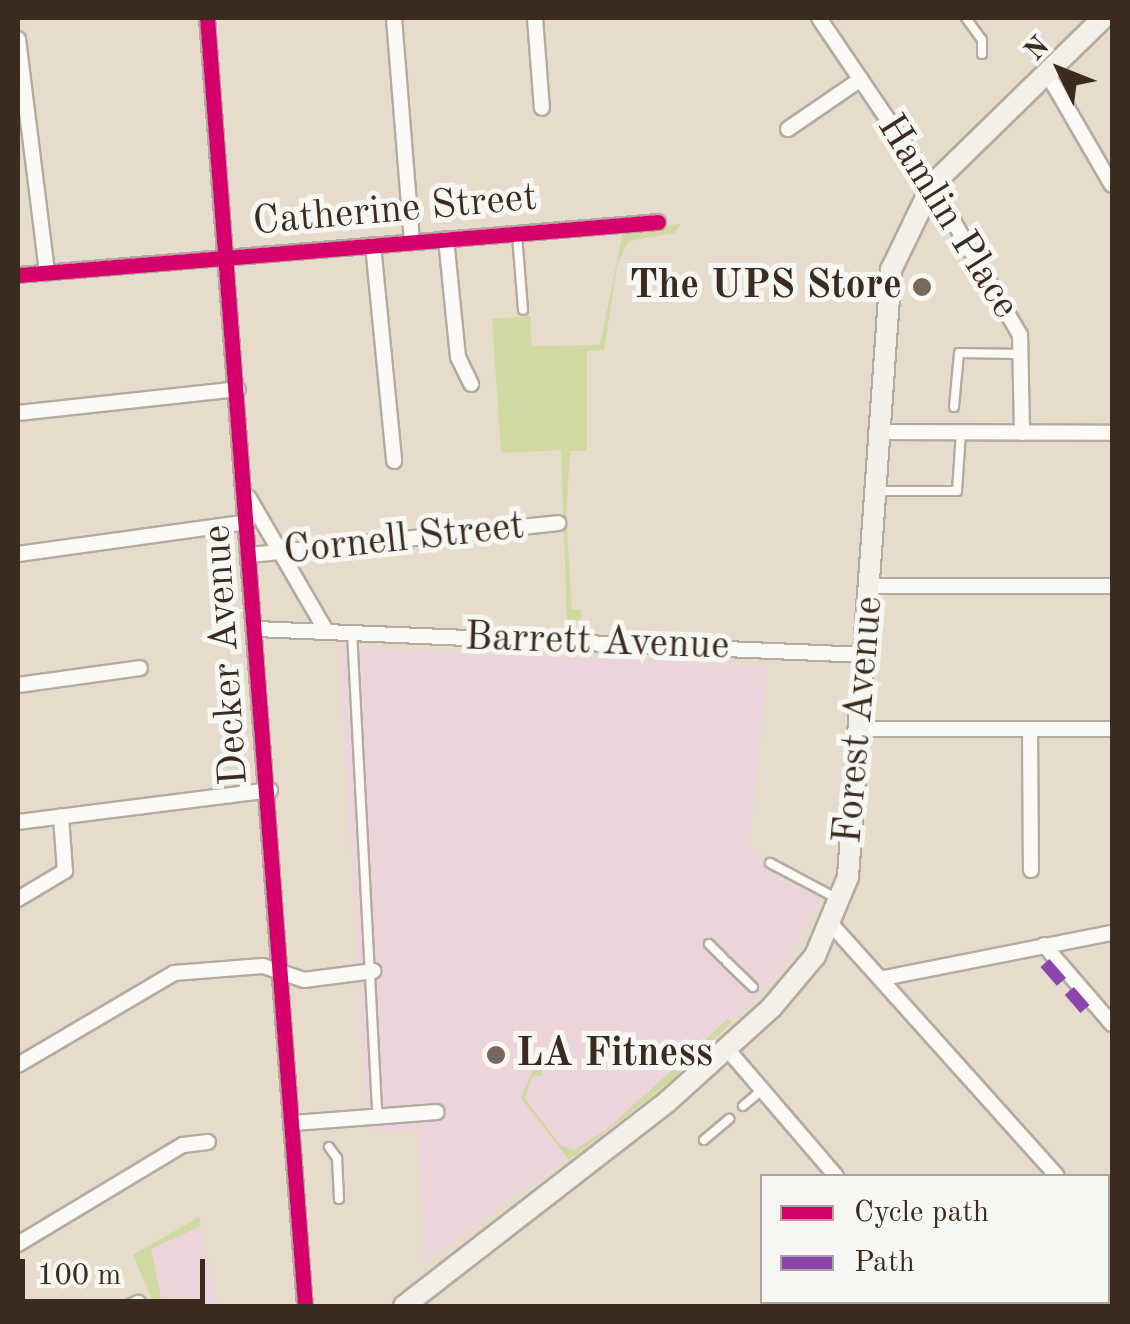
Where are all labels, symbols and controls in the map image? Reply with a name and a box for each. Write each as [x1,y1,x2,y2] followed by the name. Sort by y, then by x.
[1010,20,1110,120] north arrow
[1021,32,1056,67] text: N
[865,106,1029,328] street label: Hamlin Place
[251,175,539,247] street label: Catherine Street
[629,263,902,311] place label: The UPS Store
[911,276,933,298] marker: The UPS Store
[281,503,527,577] street label: Cornell Street
[194,523,260,787] street label: Decker Avenue
[825,594,895,846] street label: Forest Avenue
[464,614,730,672] street label: Barrett Avenue
[516,1031,713,1079] place label: LA Fitness
[485,1044,507,1066] marker: LA Fitness
[760,1174,1110,1304] legend
[854,1198,989,1228] text: Cycle path
[25,1239,210,1301] scale bar
[854,1248,915,1278] text: Path
[37,1261,121,1291] text: 100 m

